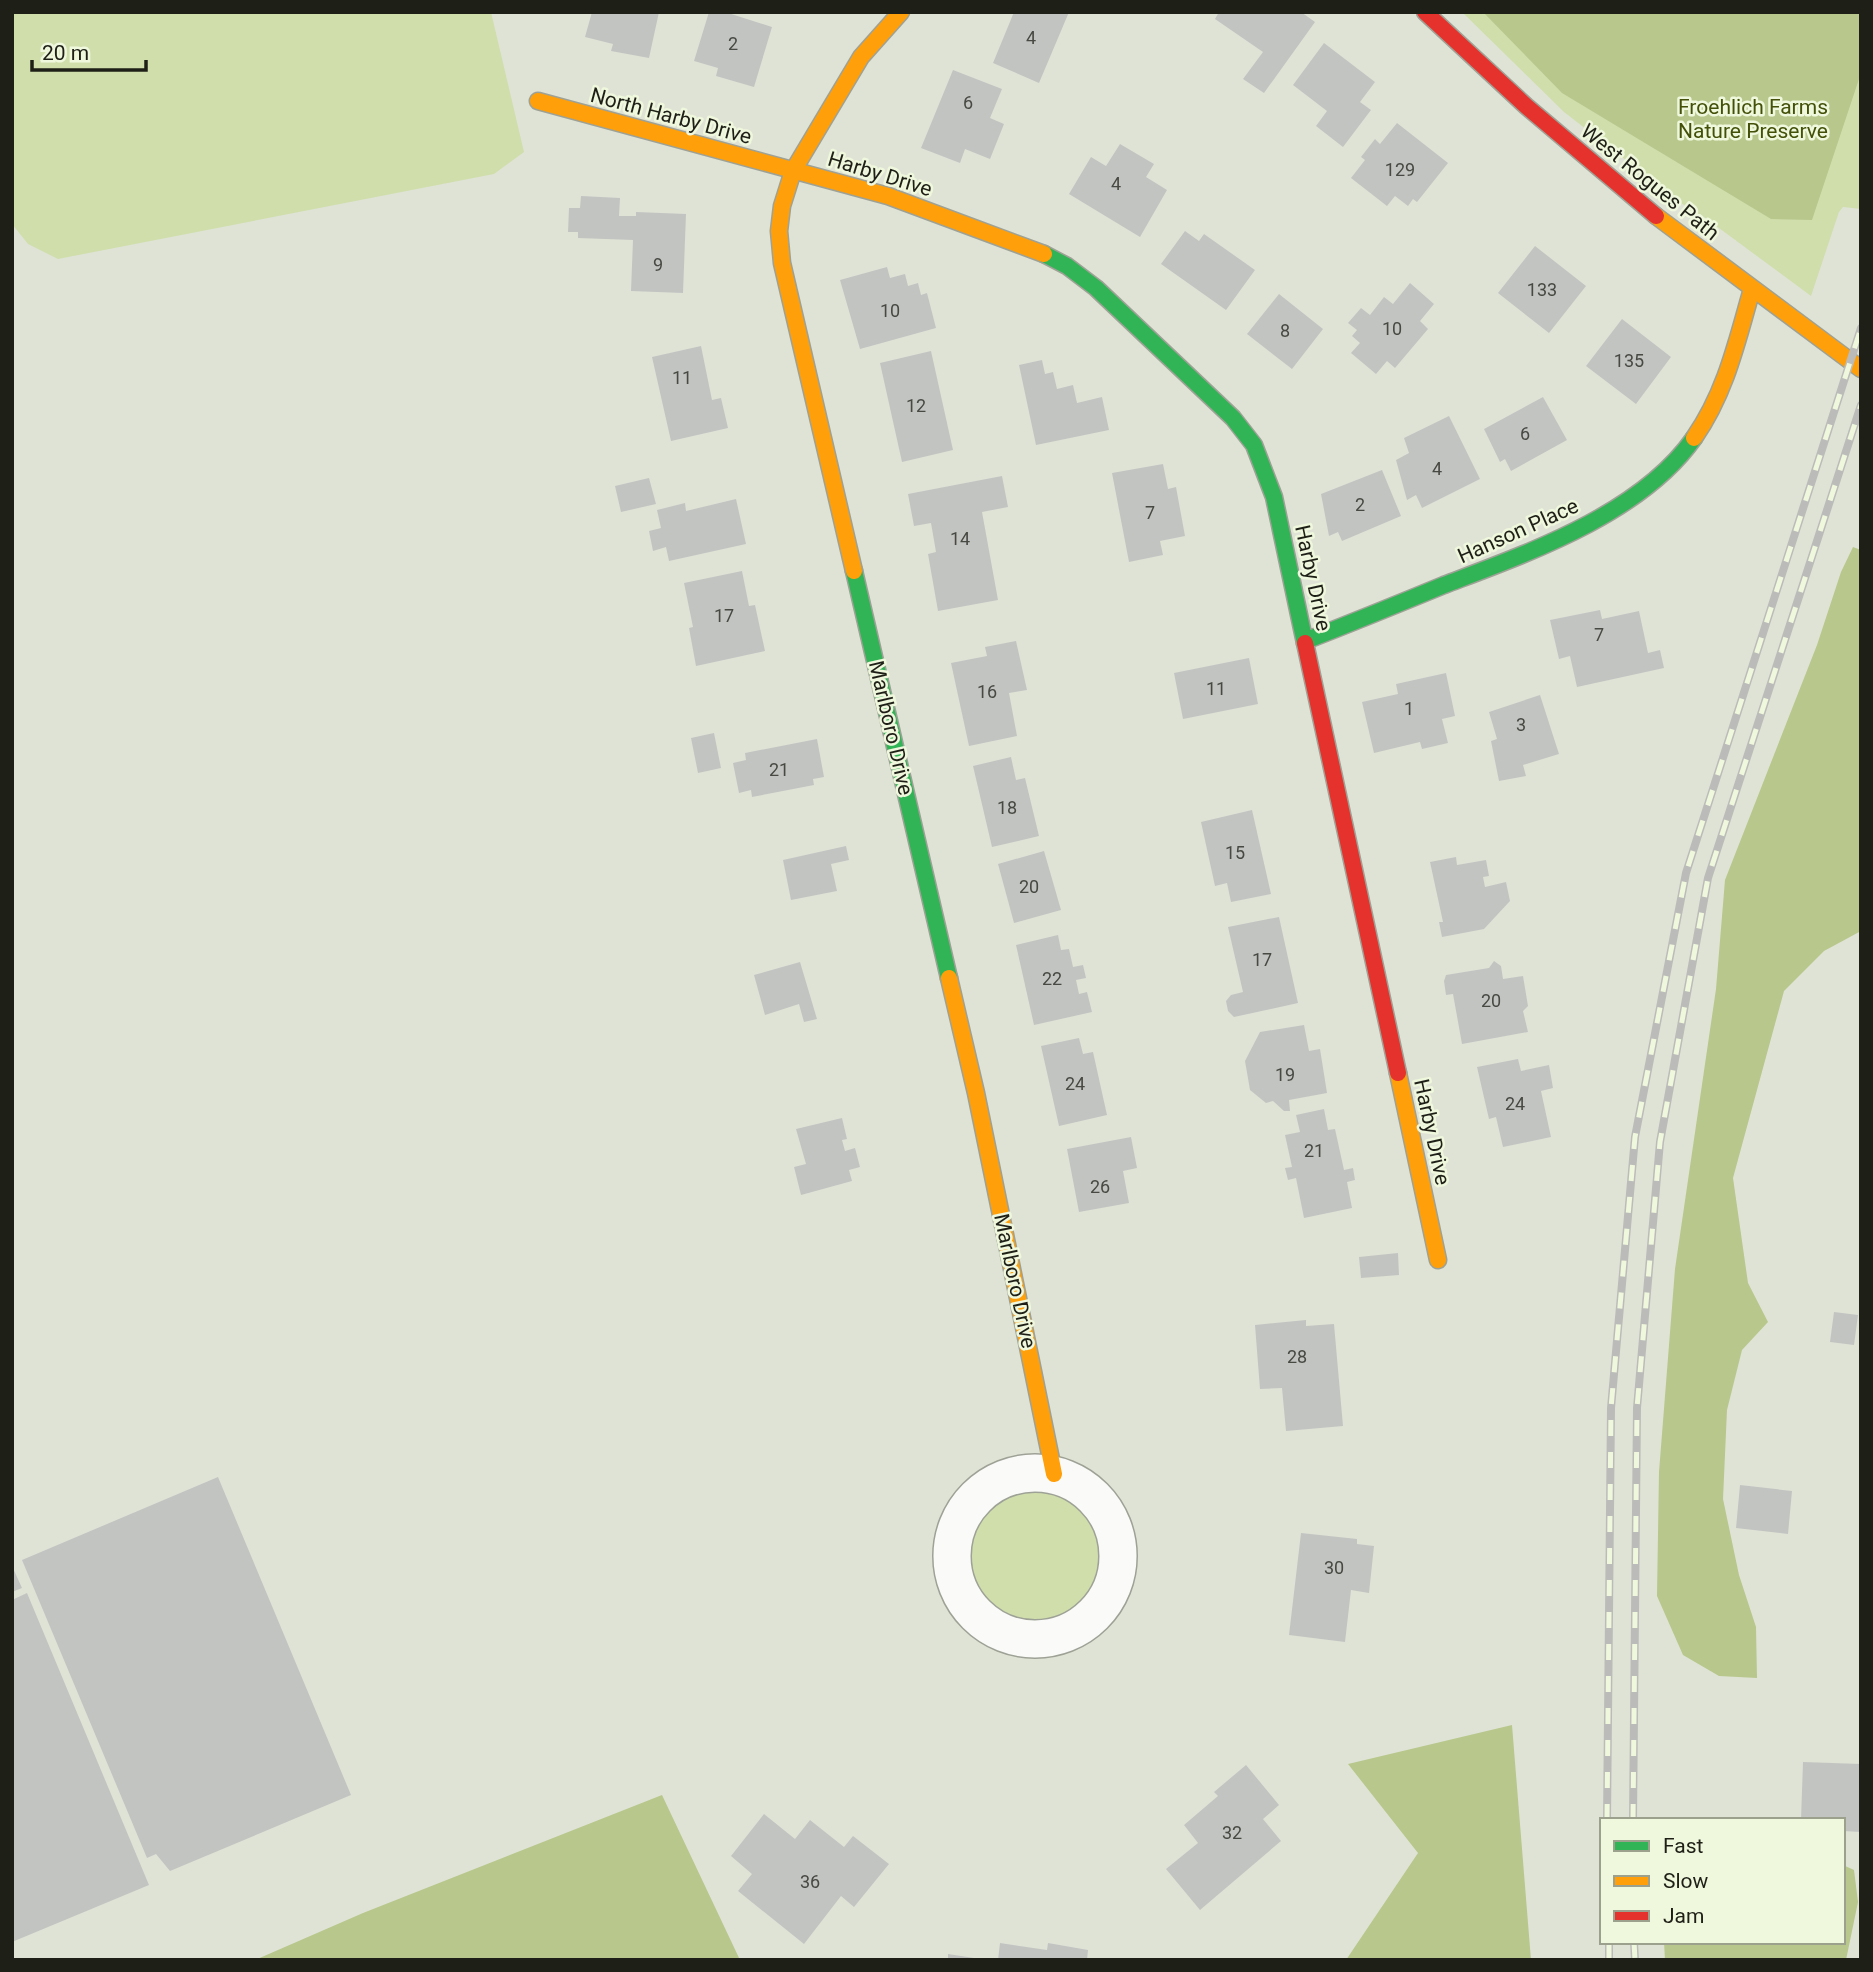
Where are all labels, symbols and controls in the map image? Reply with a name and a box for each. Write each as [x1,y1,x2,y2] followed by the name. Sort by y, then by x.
[1026,27,1036,48] house number: 4
[32,28,145,72] scale bar
[728,33,738,54] house number: 2
[42,41,89,65] text: 20 m
[588,83,754,149] street label: North Harby Drive
[963,92,973,113] house number: 6
[1678,95,1828,143] park label: Froehlich Farms Nature Preserve
[1576,119,1724,245] street label: West Rogues Path
[825,147,935,201] street label: Harby Drive
[1385,159,1415,180] house number: 129
[1111,173,1121,194] house number: 4
[653,254,663,275] house number: 9
[1527,279,1557,300] house number: 133
[880,300,900,321] house number: 10
[1382,318,1402,339] house number: 10
[1280,320,1290,341] house number: 8
[1614,350,1644,371] house number: 135
[672,367,692,388] house number: 11
[906,395,926,416] house number: 12
[1520,423,1530,444] house number: 6
[1432,458,1442,479] house number: 4
[1355,494,1365,515] house number: 2
[1454,494,1582,568] street label: Hanson Place
[1145,502,1155,523] house number: 7
[1290,523,1336,633] street label: Harby Drive
[950,528,970,549] house number: 14
[714,605,734,626] house number: 17
[1594,624,1604,645] house number: 7
[864,659,918,797] street label: Marlboro Drive
[1206,678,1226,699] house number: 11
[977,681,997,702] house number: 16
[1404,698,1414,719] house number: 1
[1516,714,1526,735] house number: 3
[769,759,789,780] house number: 21
[997,797,1017,818] house number: 18
[1225,842,1245,863] house number: 15
[1019,876,1039,897] house number: 20
[1252,949,1272,970] house number: 17
[1042,968,1062,989] house number: 22
[1481,990,1501,1011] house number: 20
[1275,1064,1295,1085] house number: 19
[1065,1073,1085,1094] house number: 24
[1409,1077,1455,1187] street label: Harby Drive
[1505,1093,1525,1114] house number: 24
[1304,1140,1324,1161] house number: 21
[1090,1176,1110,1197] house number: 26
[989,1211,1041,1351] street label: Marlboro Drive
[1287,1346,1307,1367] house number: 28
[1324,1557,1344,1578] house number: 30
[1600,1818,1845,1944] legend
[1222,1822,1242,1843] house number: 32
[1663,1834,1704,1858] text: Fast
[1663,1869,1709,1893] text: Slow
[800,1871,820,1892] house number: 36
[1663,1904,1704,1928] text: Jam

